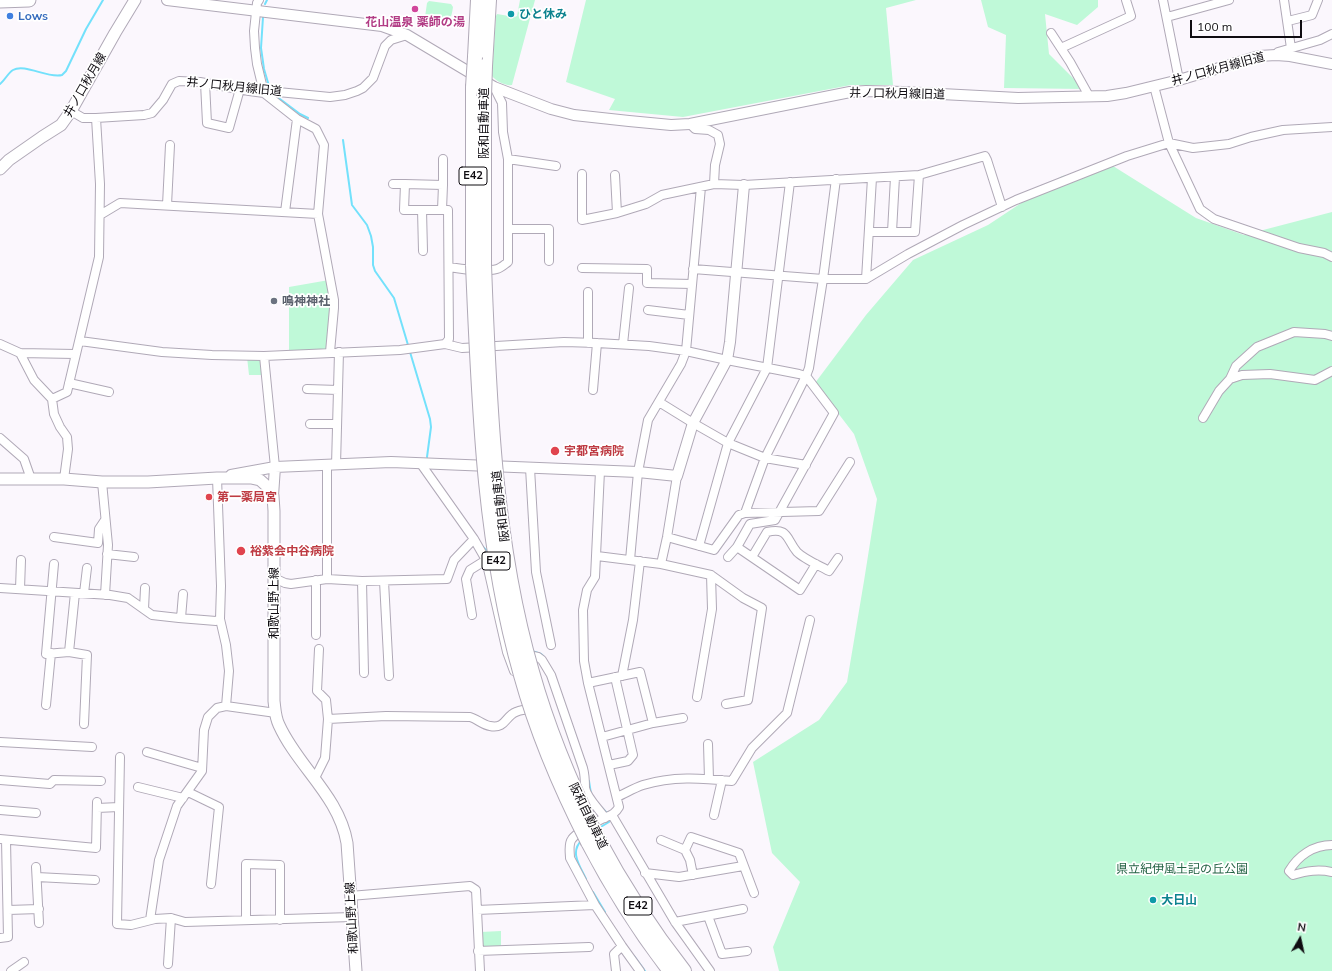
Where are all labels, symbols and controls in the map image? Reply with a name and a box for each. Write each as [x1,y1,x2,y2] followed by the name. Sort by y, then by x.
[410,4,420,14] marker: 花山温泉 薬師の湯
[519,7,567,21] place label: ひと休み
[18,9,48,23] place label: Lows
[506,9,516,19] marker: ひと休み
[5,11,15,21] marker: Lows
[1192,12,1304,38] scale bar
[365,15,465,29] place label: 花山温泉 薬師の湯
[1197,19,1232,34] text: 100 m
[61,50,109,120] street label: 井ノ口秋月線
[1170,50,1266,88] street label: 井ノ口秋月線旧道
[186,75,282,99] street label: 井ノ口秋月線旧道
[849,86,945,102] street label: 井ノ口秋月線旧道
[477,87,491,159] street label: 阪和自動車道
[459,167,487,185] road number: E42
[282,294,330,308] place label: 鳴神神社
[269,296,279,306] marker: 鳴神神社
[564,444,624,458] place label: 宇都宮病院
[549,445,561,457] marker: 宇都宮病院
[489,469,513,543] street label: 阪和自動車道
[217,490,277,504] place label: 第一薬局宮
[204,492,214,502] marker: 第一薬局宮
[250,544,334,558] place label: 裕紫会中谷病院
[235,545,247,557] marker: 裕紫会中谷病院
[482,552,510,570] road number: E42
[267,567,281,639] street label: 和歌山野上線
[566,780,610,852] street label: 阪和自動車道
[1116,862,1248,876] park label: 県立紀伊風土記の丘公園
[343,882,361,954] street label: 和歌山野上線
[1161,893,1197,907] place label: 大日山
[1148,895,1158,905] marker: 大日山
[624,897,652,915] road number: E42
[1280,919,1320,959] north arrow
[1297,920,1307,935] text: N

